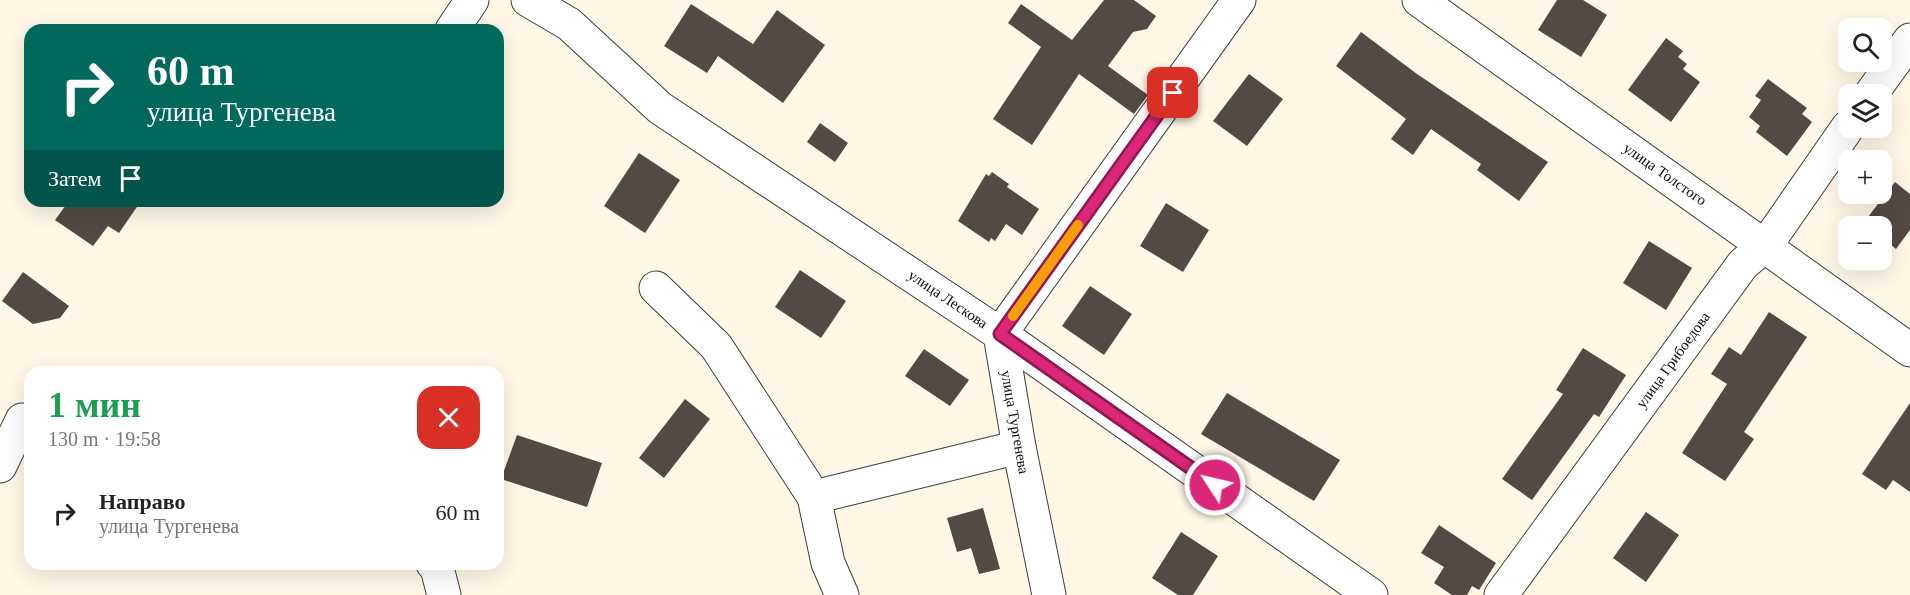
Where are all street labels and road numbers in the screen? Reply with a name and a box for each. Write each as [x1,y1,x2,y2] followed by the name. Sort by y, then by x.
[1621,140,1709,208] street label: улица Толстого
[905,267,991,332] street label: улица Лескова
[1633,309,1713,411] street label: улица Грибоедова
[998,369,1032,475] street label: улица Тургенева

